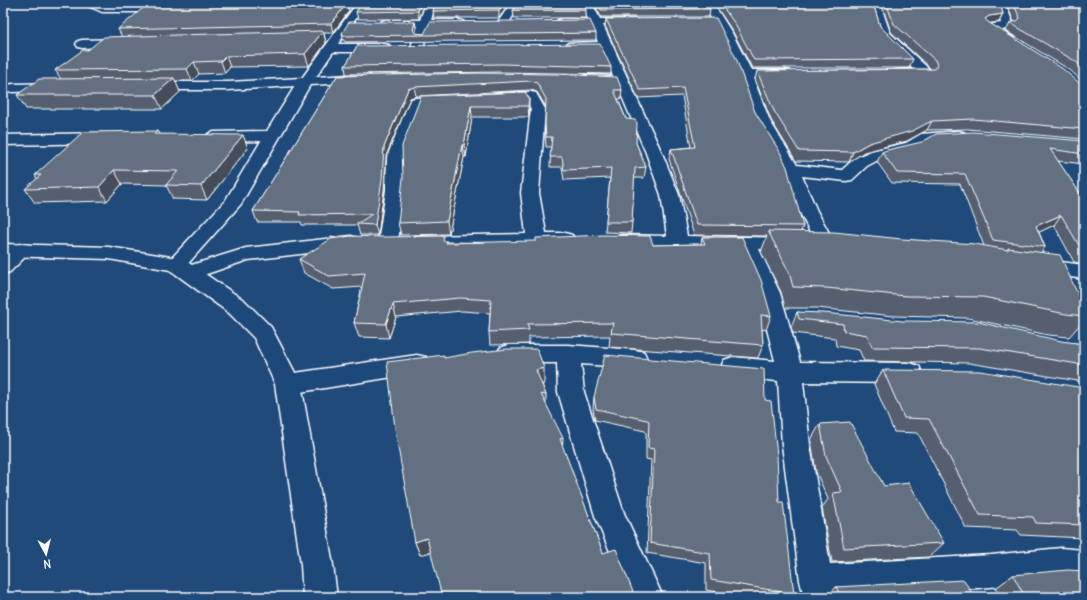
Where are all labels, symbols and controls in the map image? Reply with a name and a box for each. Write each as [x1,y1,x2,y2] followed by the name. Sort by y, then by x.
[26,534,66,574] north arrow
[43,557,52,571] text: N

